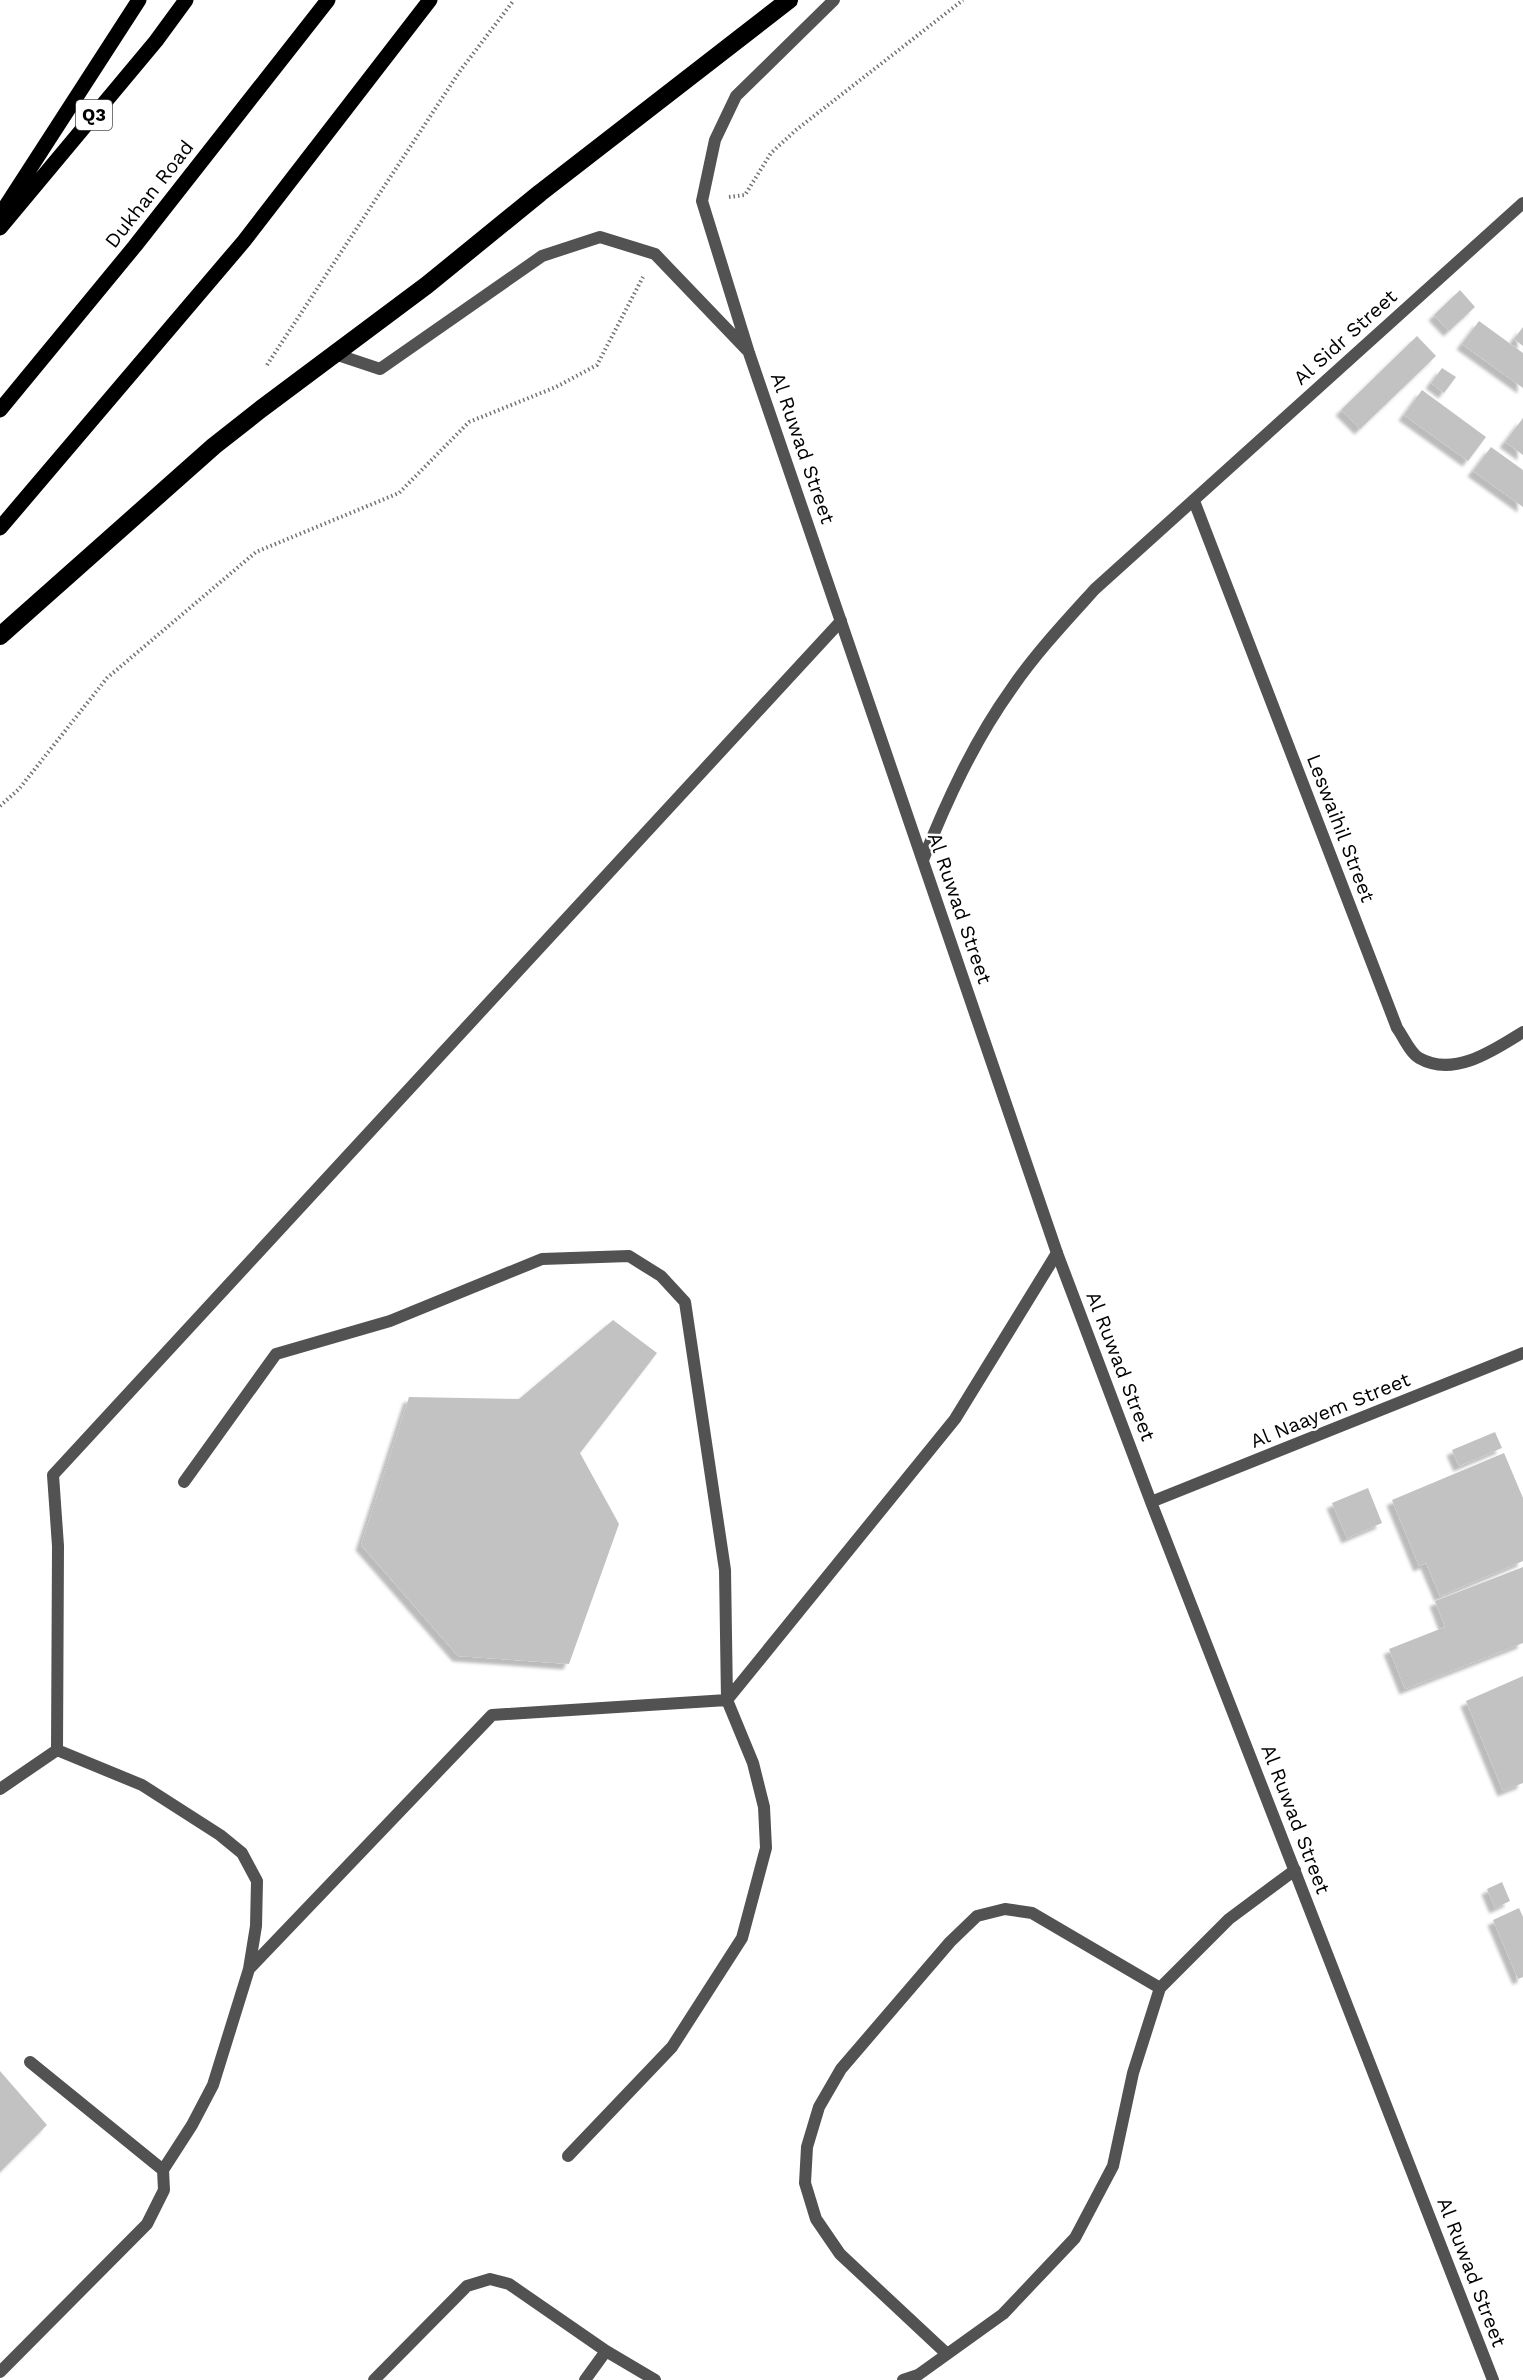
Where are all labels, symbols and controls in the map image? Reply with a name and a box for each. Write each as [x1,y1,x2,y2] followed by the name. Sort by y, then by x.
[76,100,112,130] road number: Q3
[100,135,198,253] street label: Dukhan Road
[1288,284,1402,390] street label: Al Sidr Street
[766,369,840,527] street label: Al Ruwad Street
[1302,751,1380,906] street label: Leswaihil Street
[923,829,997,987] street label: Al Ruwad Street
[1081,1288,1161,1445] street label: Al Ruwad Street
[1247,1367,1414,1453] street label: Al Naayem Street
[1256,1741,1336,1898] street label: Al Ruwad Street
[1432,2194,1512,2351] street label: Al Ruwad Street

